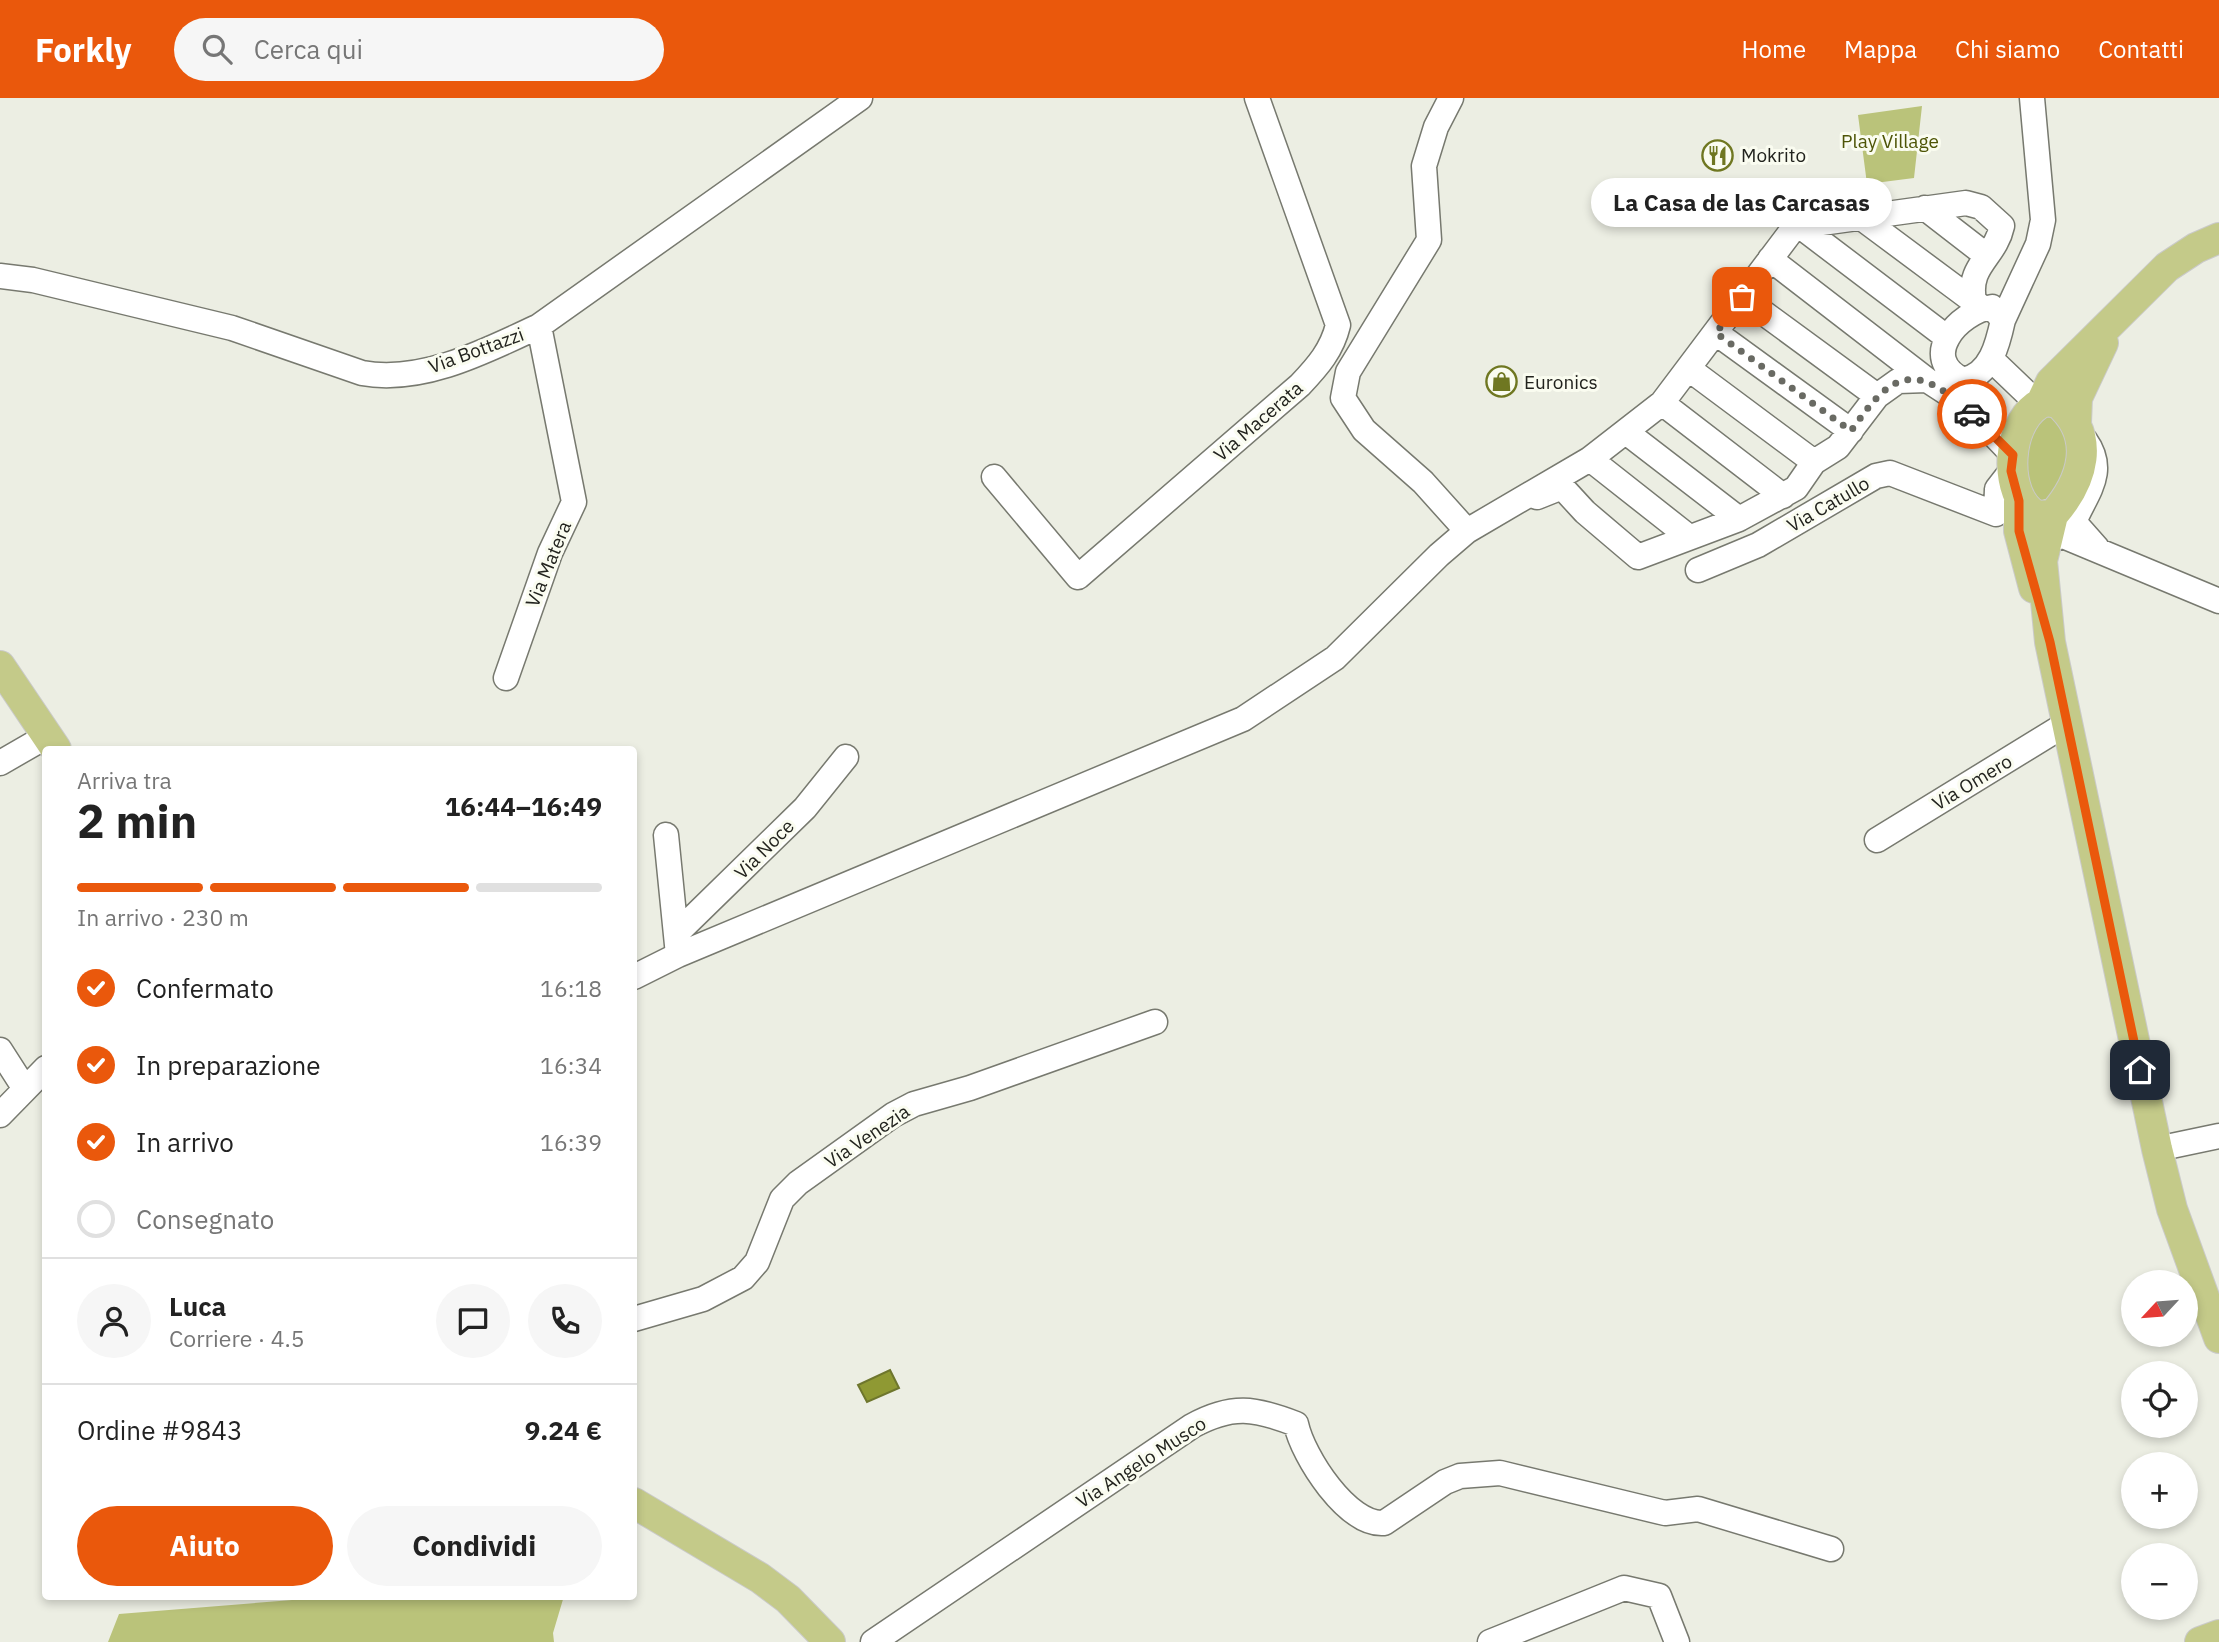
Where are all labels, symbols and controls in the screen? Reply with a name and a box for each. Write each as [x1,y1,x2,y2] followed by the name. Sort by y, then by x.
[174,18,664,81] search box
[35,28,132,71] text: Forkly
[198,30,236,68] icon: search
[254,32,363,66] text: Cerca qui
[1742,33,1806,65] text: Home
[1844,33,1917,65] text: Mappa
[1955,33,2060,65] text: Chi siamo
[2098,33,2184,65] text: Contatti
[1841,129,1939,153] park label: Play Village
[1701,138,1735,172] restaurant icon: Mokrito
[1741,143,1806,167] place label: Mokrito
[1592,178,1893,227] callout: La Casa de las Carcasas
[1613,187,1870,217] text: La Casa de las Carcasas
[1712,267,1772,327] pin
[1723,278,1761,316] icon: bag
[425,322,527,378] street label: Via Bottazzi
[1484,365,1518,399] shop icon: Euronics
[1524,370,1598,394] place label: Euronics
[1209,376,1307,466] street label: Via Macerata
[1937,379,2007,449] courier
[1953,395,1991,433] icon: car
[1782,471,1874,537] street label: Via Catullo
[520,518,576,610] street label: Via Matera
[1928,749,2016,815] street label: Via Omero
[77,765,172,795] text: Arriva tra
[445,789,602,823] text: 16:44–16:49
[77,791,197,851] text: 2 min
[729,814,799,884] street label: Via Noce
[77,902,249,932] text: In arrivo · 230 m
[77,969,115,1007] icon: check
[136,971,274,1005] text: Confermato
[540,973,602,1003] text: 16:18
[2110,1040,2170,1100] pin
[77,1046,115,1084] icon: check
[136,1048,321,1082] text: In preparazione
[540,1050,602,1080] text: 16:34
[2121,1051,2159,1089] icon: home
[820,1099,914,1173] street label: Via Venezia
[77,1123,115,1161] icon: check
[136,1125,234,1159] text: In arrivo
[540,1127,602,1157] text: 16:39
[136,1202,274,1236] text: Consegnato
[2121,1270,2198,1348] north arrow
[2121,1270,2198,1620] map controls
[77,1284,151,1358] button: person
[436,1284,510,1358] button: chat
[528,1284,602,1358] button: phone
[169,1289,226,1323] text: Luca
[169,1323,305,1353] text: Corriere · 4.5
[2121,1361,2198,1438] button: locate
[1072,1411,1210,1513] street label: Via Angelo Musco
[77,1413,243,1447] text: Ordine #9843
[525,1413,602,1447] text: 9.24 €
[2121,1452,2198,1529] button: +
[77,1506,333,1586] button: Aiuto
[347,1506,602,1586] button: Condividi
[2121,1543,2198,1620] button: −

